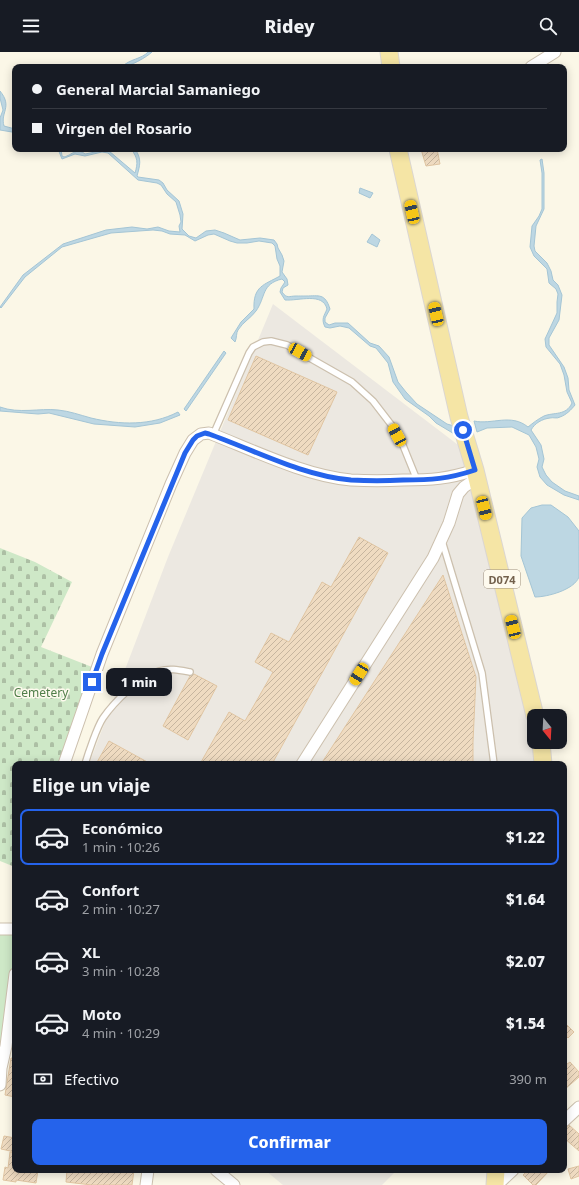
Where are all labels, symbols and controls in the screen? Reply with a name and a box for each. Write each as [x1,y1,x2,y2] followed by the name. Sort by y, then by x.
[264,14,315,38] text: Ridey
[20,15,42,37] icon: menu
[537,15,559,37] icon: search
[56,79,260,99] text: General Marcial Samaniego
[56,118,192,138] text: Virgen del Rosario
[403,199,421,225] car
[427,301,445,327] car
[287,341,313,363] car
[454,421,472,439] route start
[386,422,408,448] car
[475,495,493,521] car
[484,570,520,588] road number: D074
[504,614,522,640] car
[348,661,370,687] car
[106,668,172,696] callout: 1 min
[83,673,101,691] route end
[121,673,157,691] text: 1 min
[14,684,69,701] park label: Cemetery
[527,709,567,749] north arrow
[527,709,567,749] map controls
[32,773,150,797] text: Elige un viaje
[82,818,163,838] text: Económico
[34,819,70,855] icon: car
[506,827,545,847] text: $1.22
[82,838,160,856] text: 1 min · 10:26
[82,880,139,900] text: Confort
[34,881,70,917] icon: car
[506,889,545,909] text: $1.64
[82,900,160,918] text: 2 min · 10:27
[82,942,100,962] text: XL
[34,943,70,979] icon: car
[506,951,545,971] text: $2.07
[82,962,160,980] text: 3 min · 10:28
[82,1004,121,1024] text: Moto
[34,1005,70,1041] icon: car
[506,1013,545,1033] text: $1.54
[82,1024,160,1042] text: 4 min · 10:29
[32,1068,54,1090] icon: cash
[64,1069,119,1089] text: Efectivo
[509,1070,547,1088] text: 390 m
[32,1119,547,1165] button: Confirmar

